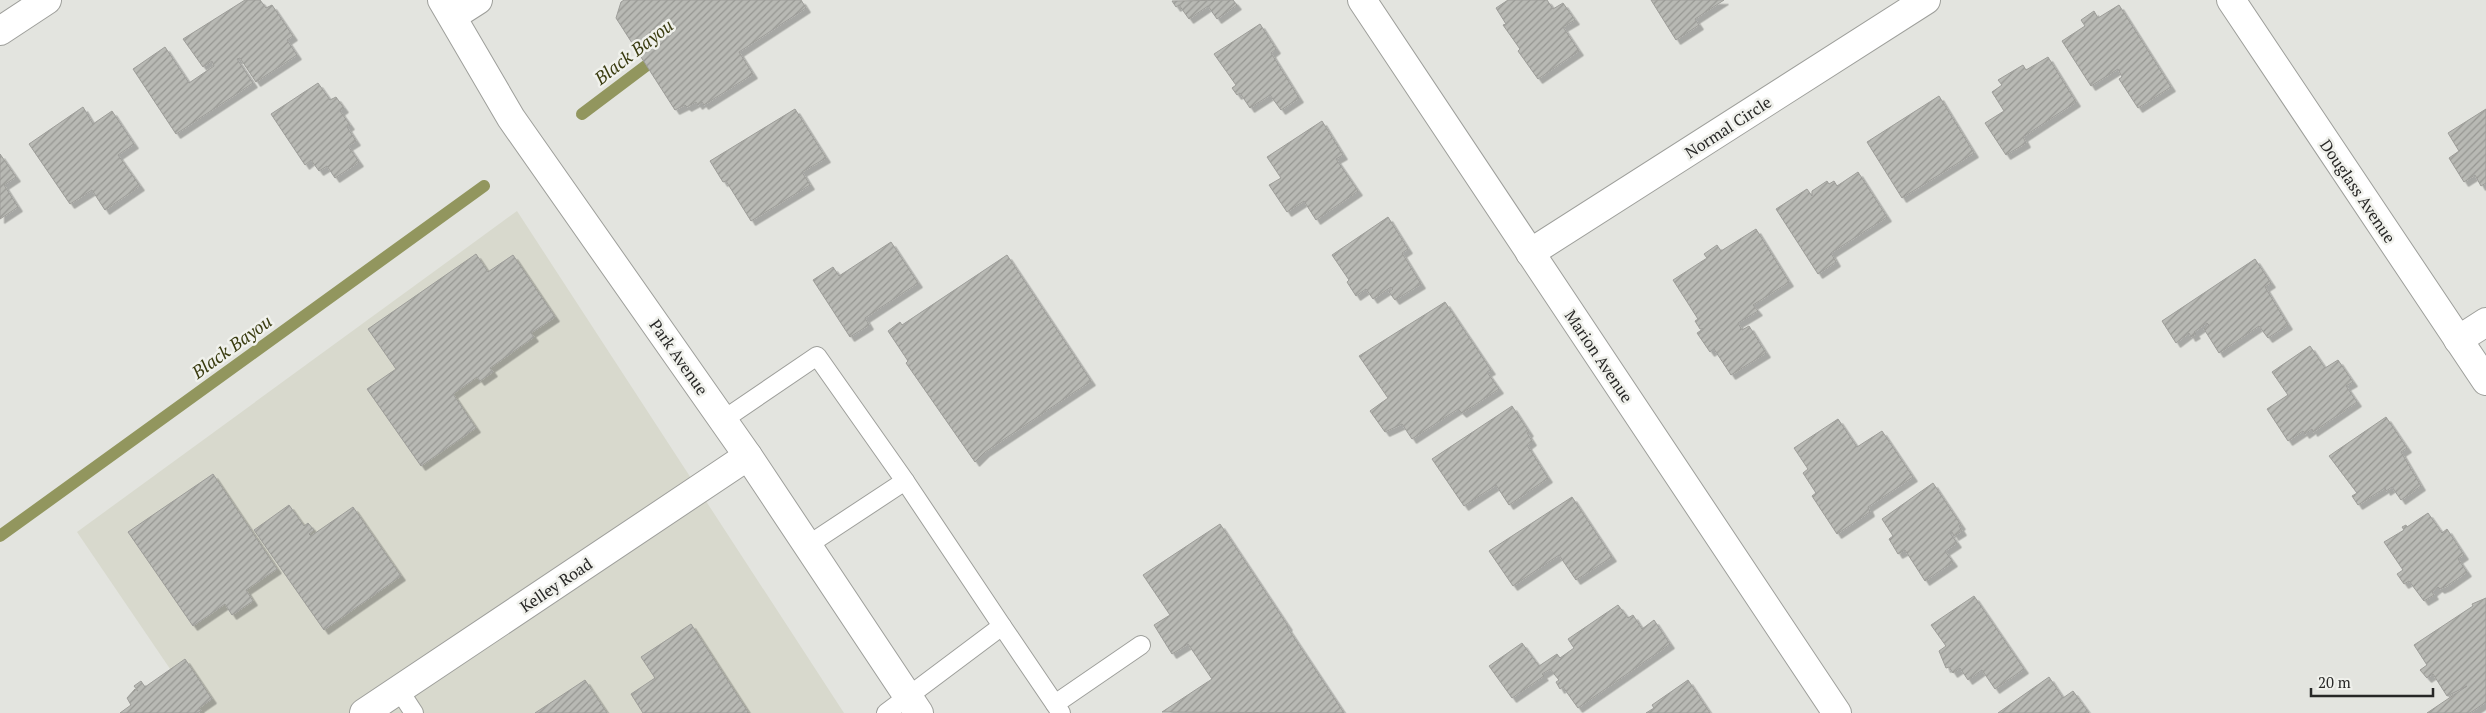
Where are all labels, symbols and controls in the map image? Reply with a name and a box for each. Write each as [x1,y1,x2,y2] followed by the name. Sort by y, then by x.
[588,13,678,90] water label: Black Bayou
[1681,91,1775,163] street label: Normal Circle
[2315,135,2401,247] street label: Douglass Avenue
[1560,305,1638,407] street label: Marion Avenue
[186,309,276,384] water label: Black Bayou
[645,315,713,399] street label: Park Avenue
[516,553,597,617] street label: Kelley Road
[2311,666,2434,698] scale bar
[2318,672,2351,692] text: 20 m

